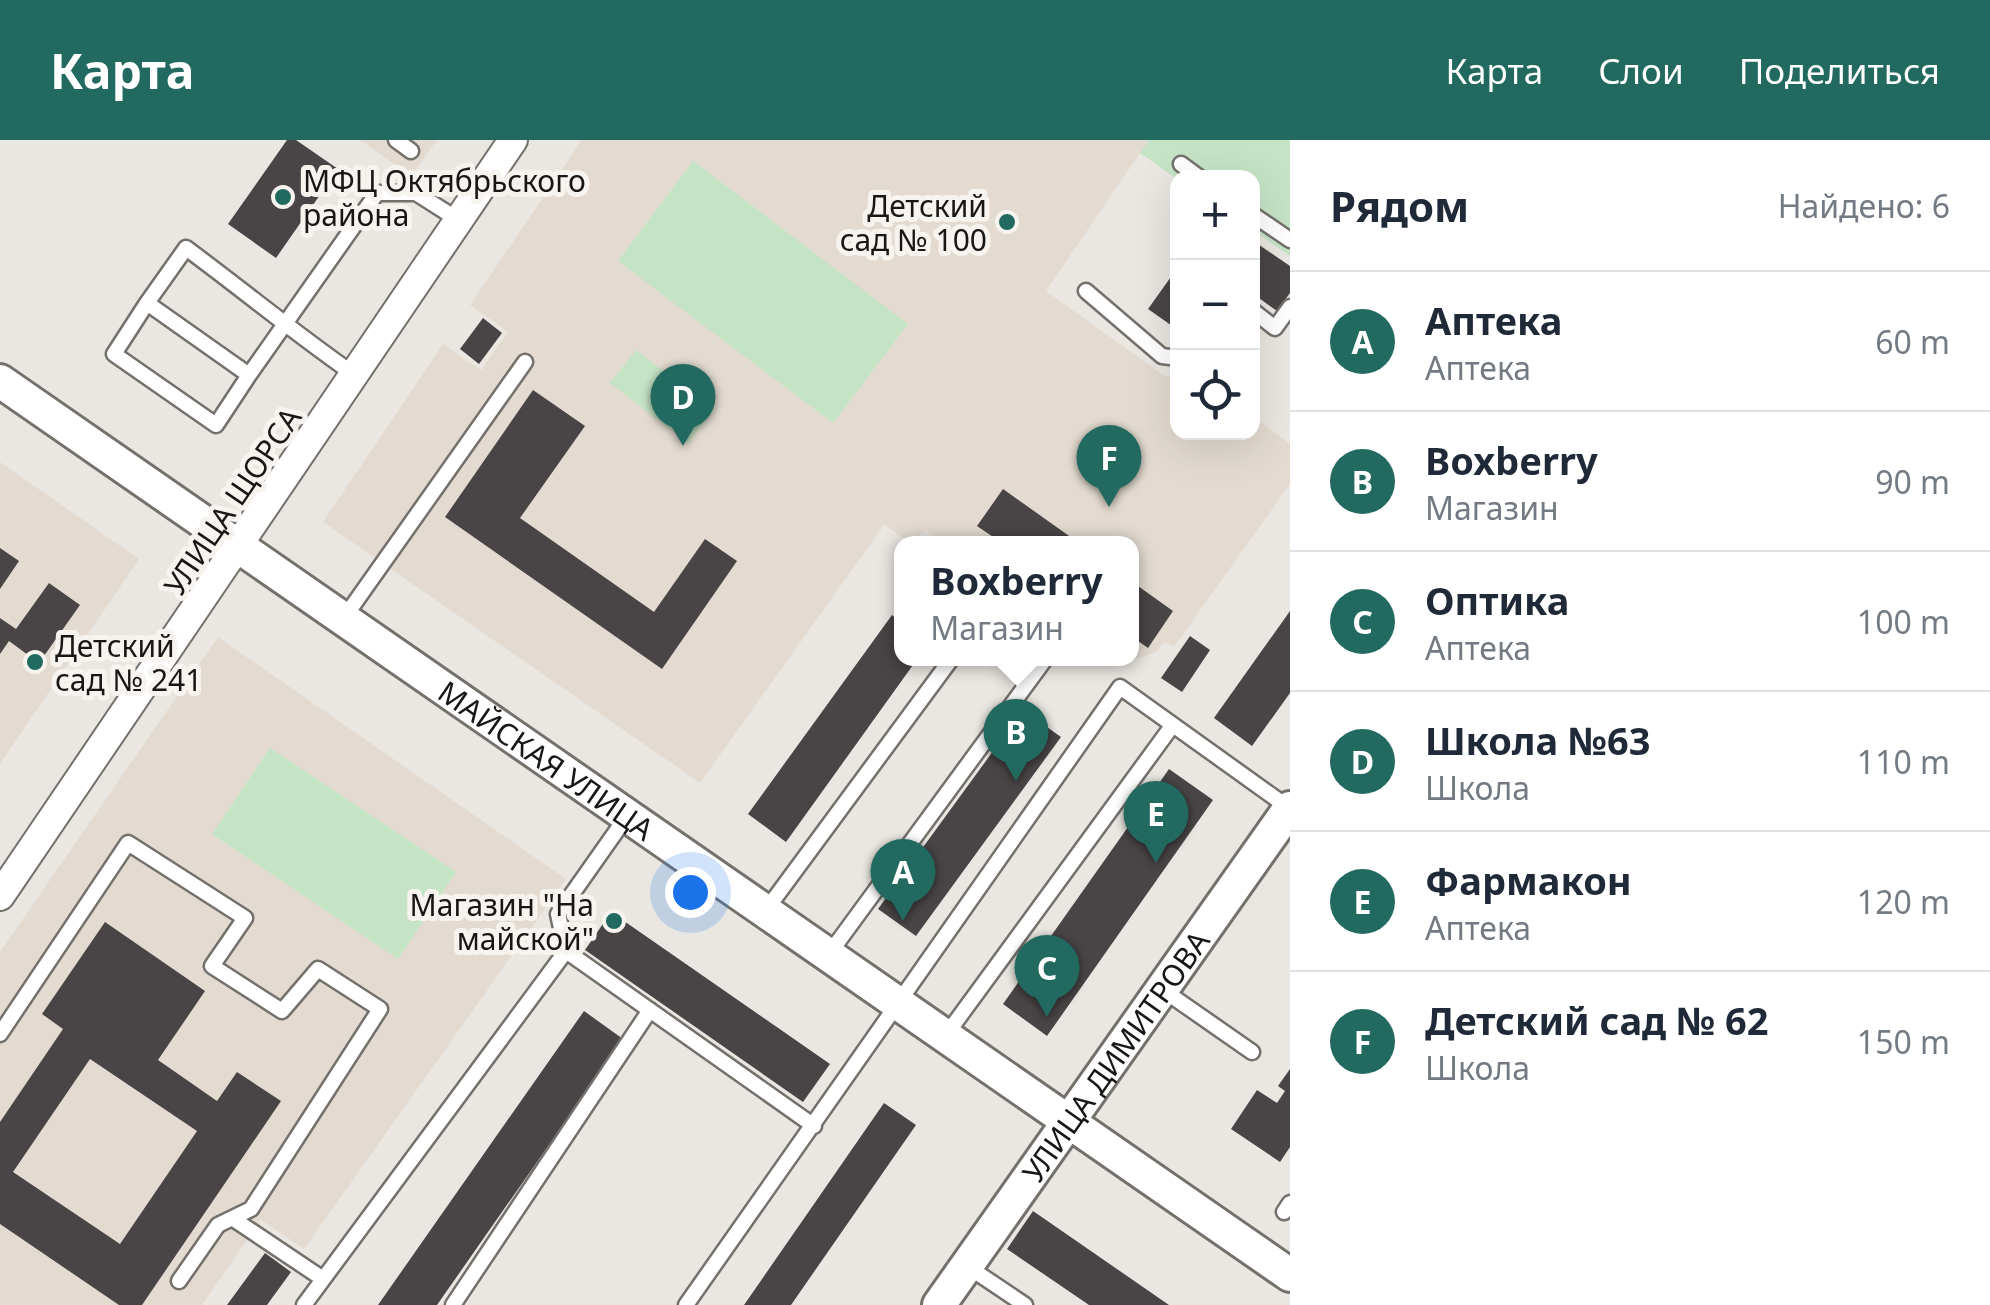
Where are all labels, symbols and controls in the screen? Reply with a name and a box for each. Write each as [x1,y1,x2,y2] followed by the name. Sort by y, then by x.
[50,38,194,103] text: Карта
[1446,47,1543,94] text: Карта
[1598,47,1684,94] text: Слои
[1739,47,1940,94] text: Поделиться
[303,160,586,235] place label: МФЦ Октябрьского района
[1170,170,1260,440] map controls
[1170,170,1260,260] button: +
[1330,177,1469,234] text: Рядом
[1778,184,1950,227] text: Найдено: 6
[840,185,987,260] place label: Детский сад № 100
[272,186,294,208] marker: МФЦ Октябрьского района
[996,211,1018,233] marker: Детский сад № 100
[1170,260,1260,350] button: −
[1425,294,1562,346] text: Аптека
[1351,320,1374,363] text: A
[1875,320,1950,363] text: 60 m
[1425,346,1531,389] text: Аптека
[1170,350,1260,440] button: locate
[650,364,716,446] pin: D
[154,398,311,603] street label: УЛИЦА ЩОРСА
[1076,424,1142,507] pin: F
[1425,434,1598,486] text: Boxberry
[1352,460,1373,503] text: B
[1875,460,1950,503] text: 90 m
[1425,486,1559,529] text: Магазин
[894,536,1139,666] popup
[930,554,1103,606] text: Boxberry
[1425,574,1569,626] text: Оптика
[1352,600,1373,643] text: C
[1857,600,1950,643] text: 100 m
[930,606,1064,649] text: Магазин
[55,625,202,700] place label: Детский сад № 241
[1425,626,1531,669] text: Аптека
[24,651,46,673] marker: Детский сад № 241
[431,671,663,849] street label: МАЙСКАЯ УЛИЦА
[984,698,1048,781] pin: B
[1425,714,1651,766] text: Школа №63
[1351,740,1374,783] text: D
[1857,740,1950,783] text: 110 m
[1425,766,1530,809] text: Школа
[1124,780,1188,863] pin: E
[870,838,936,921] pin: A
[1425,854,1632,906] text: Фармакон
[665,867,716,918] your location
[1354,880,1371,923] text: E
[1857,880,1950,923] text: 120 m
[410,884,594,959] place label: Магазин "На майской"
[1425,906,1531,949] text: Аптека
[603,910,625,932] marker: Магазин "На майской"
[1012,921,1219,1190] street label: УЛИЦА ДИМИТРОВА
[1014,934,1080,1017] pin: C
[1425,994,1769,1046] text: Детский сад № 62
[1354,1020,1371,1063] text: F
[1857,1020,1950,1063] text: 150 m
[1425,1046,1530,1089] text: Школа

